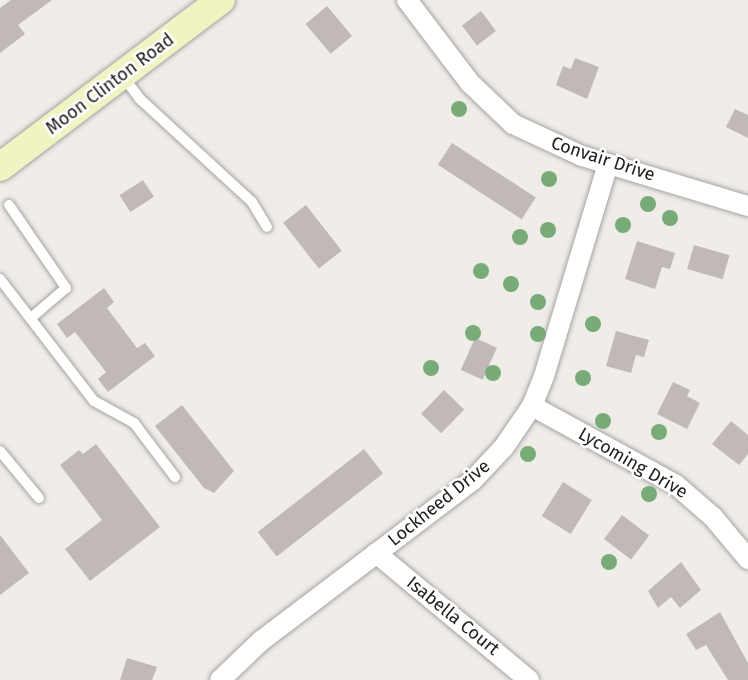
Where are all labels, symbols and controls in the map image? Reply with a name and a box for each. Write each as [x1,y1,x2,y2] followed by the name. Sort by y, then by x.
[42,29,178,139] street label: Moon Clinton Road
[548,132,658,186] street label: Convair Drive
[574,423,692,503] street label: Lycoming Drive
[384,455,494,551] street label: Lockheed Drive
[402,572,504,660] street label: Isabella Court

